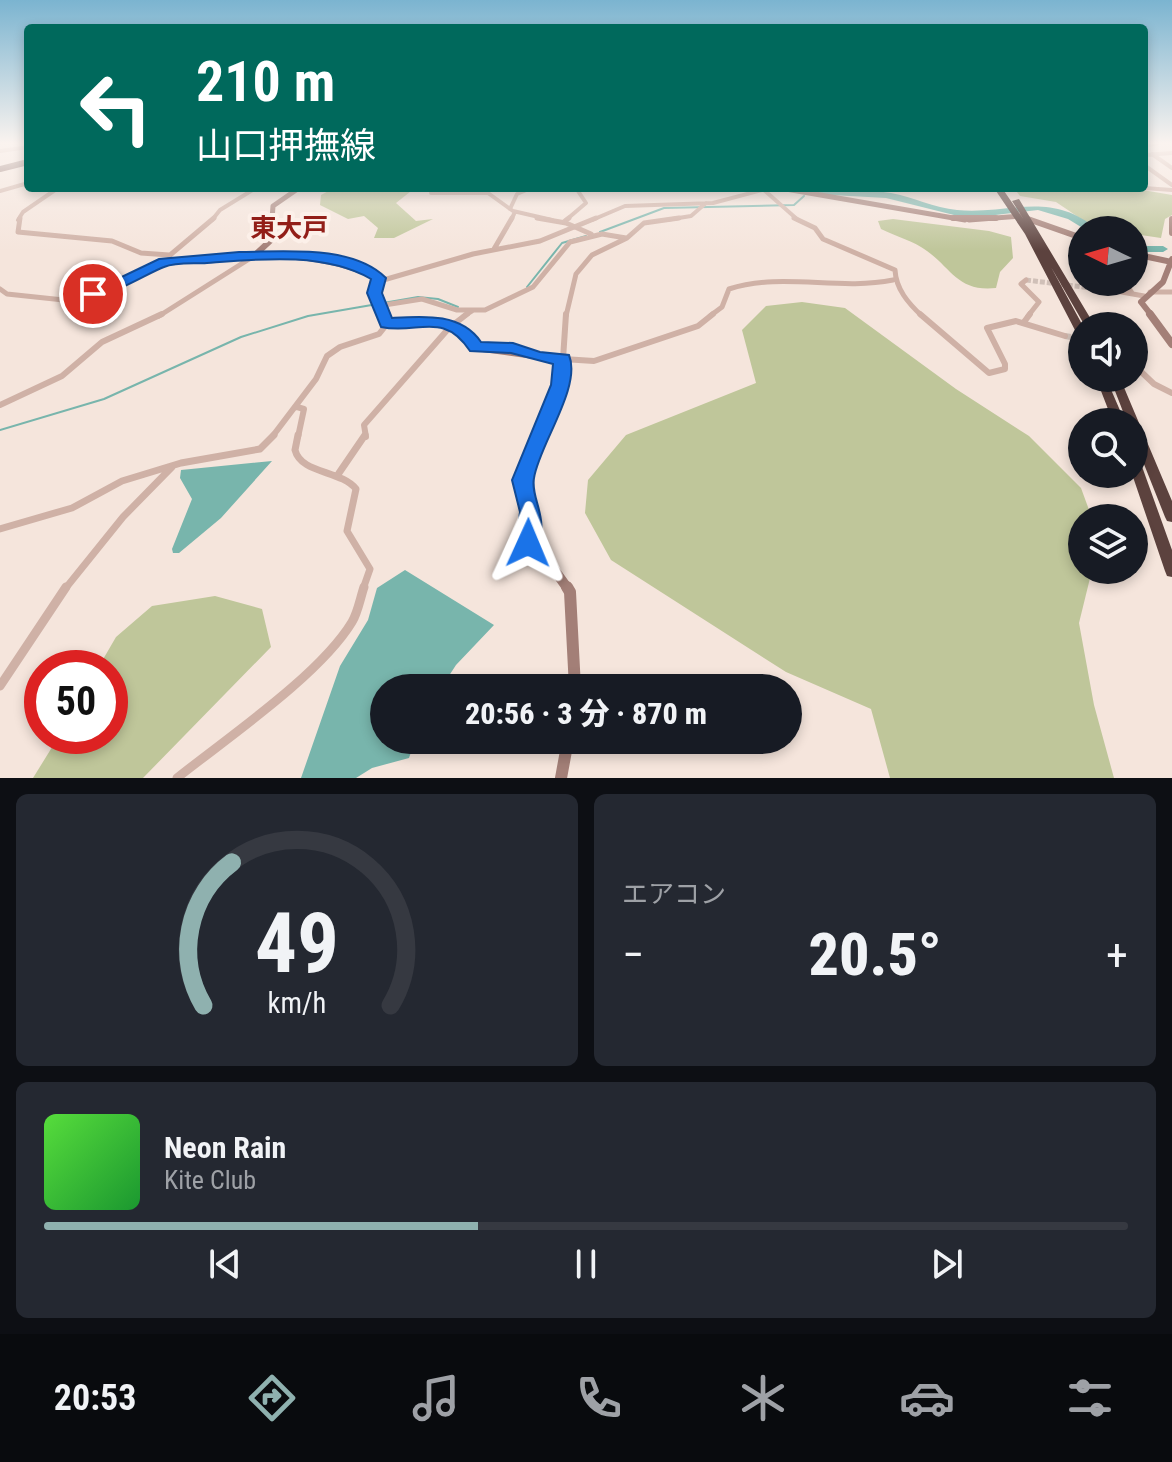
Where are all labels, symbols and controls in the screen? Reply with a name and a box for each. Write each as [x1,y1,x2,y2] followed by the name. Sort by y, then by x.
[196,49,335,115] text: 210 m
[64,56,168,160] icon: left
[196,125,376,167] text: 山口押撫線
[250,213,328,243] district label: 東大戸
[1068,216,1148,296] north arrow
[1068,216,1148,584] map controls
[59,260,127,328] pin
[71,272,115,316] icon: arrive
[1068,312,1148,392] button: sound
[1068,408,1148,488] button: search
[486,501,570,585] position arrow
[1068,504,1148,584] button: layers
[24,650,128,754] speed limit sign: 50
[465,696,707,731] text: 20:56 · 3 分 · 870 m
[622,879,726,909] text: エアコン
[255,895,339,992] text: 49
[809,919,942,990] text: 20.5°
[622,929,644,981] text: −
[1106,929,1128,981] text: +
[268,986,326,1020] text: km/h
[164,1130,286,1165] text: Neon Rain
[164,1165,256,1195] text: Kite Club
[203,1242,247,1286] icon: previous
[564,1242,608,1286] icon: pause
[925,1242,969,1286] icon: next
[244,1370,300,1426] icon: directions
[408,1370,464,1426] icon: music
[571,1370,627,1426] icon: phone
[735,1370,791,1426] icon: climate
[899,1370,955,1426] icon: car
[1062,1370,1118,1426] icon: filters
[54,1377,136,1419] text: 20:53

